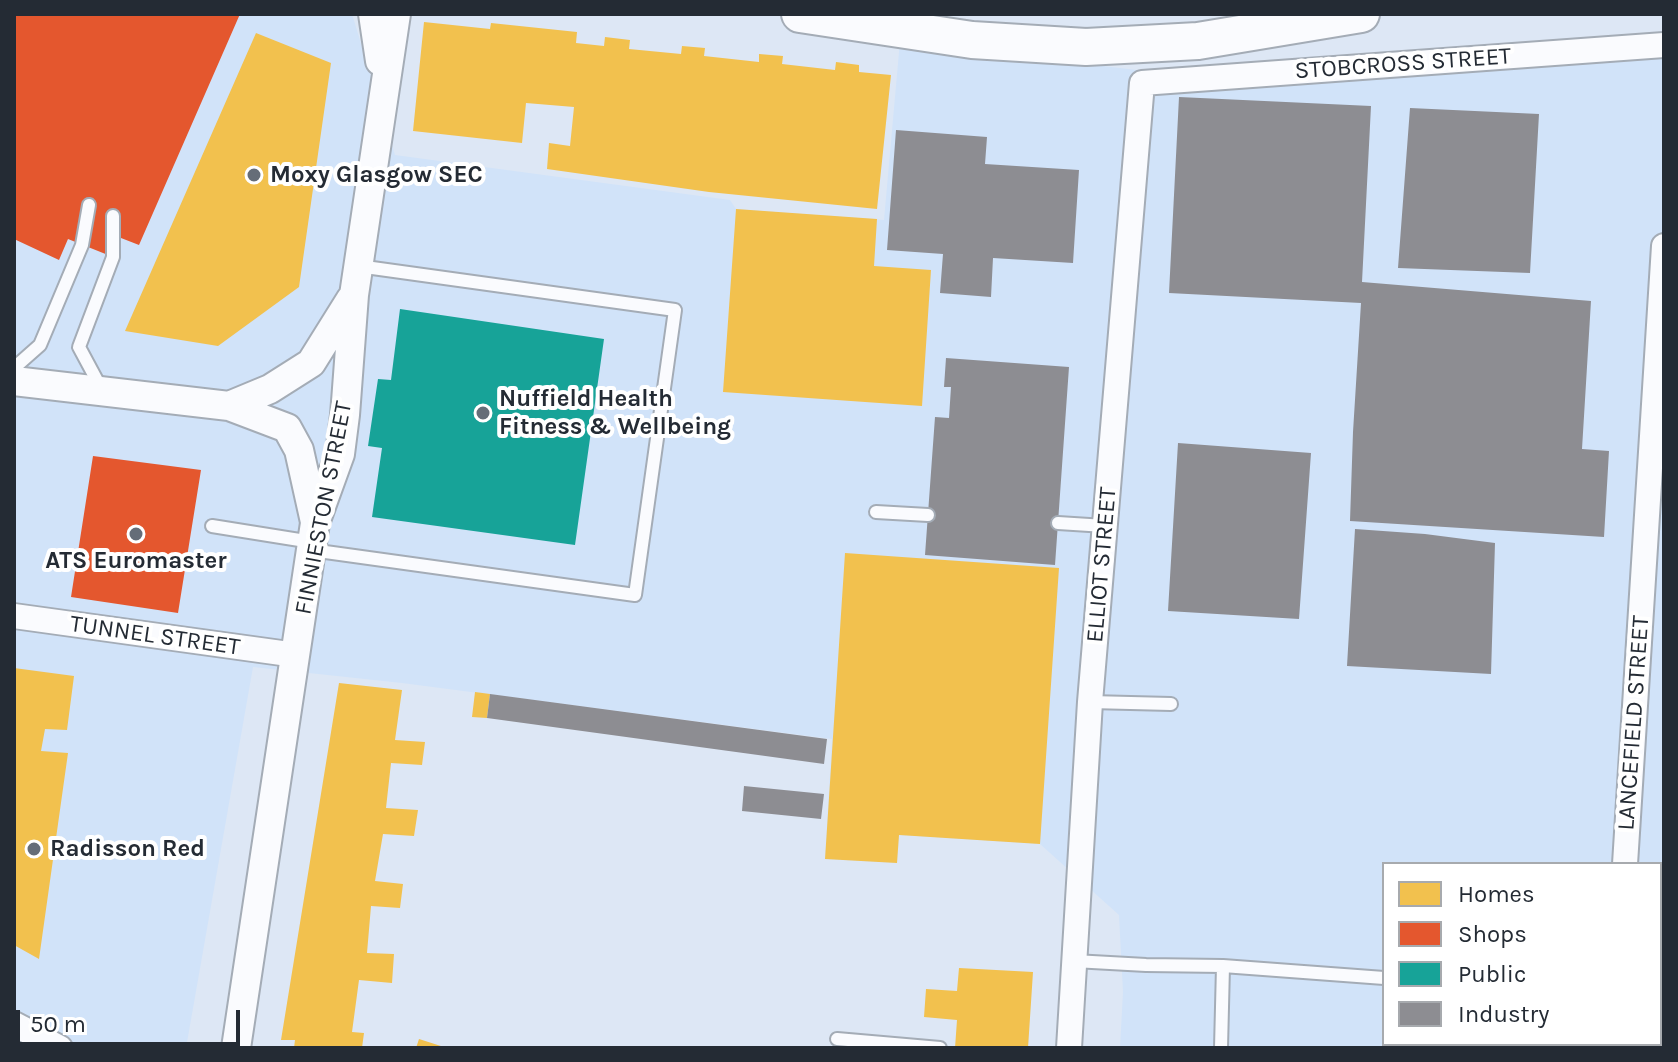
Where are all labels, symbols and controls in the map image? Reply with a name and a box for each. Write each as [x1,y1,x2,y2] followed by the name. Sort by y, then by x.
[1294,42,1512,86] street label: STOBCROSS STREET
[270,161,483,189] place label: Moxy Glasgow SEC
[245,166,263,184] marker: Moxy Glasgow SEC
[499,385,731,441] place label: Nuffield Health Fitness & Wellbeing
[289,399,359,617] street label: FINNIESTON STREET
[474,404,492,422] marker: Nuffield Health Fitness & Wellbeing
[1081,486,1123,644] street label: ELLIOT STREET
[127,525,145,543] marker: ATS Euromaster
[45,547,227,575] place label: ATS Euromaster
[68,610,242,662] street label: TUNNEL STREET
[1612,615,1656,831] street label: LANCEFIELD STREET
[50,835,205,863] place label: Radisson Red
[25,840,43,858] marker: Radisson Red
[1382,862,1662,1046] legend
[1458,880,1535,908] text: Homes
[1458,920,1527,948] text: Shops
[1458,960,1526,988] text: Public
[20,994,244,1044] scale bar
[1458,1000,1549,1028] text: Industry
[30,1010,86,1038] text: 50 m

